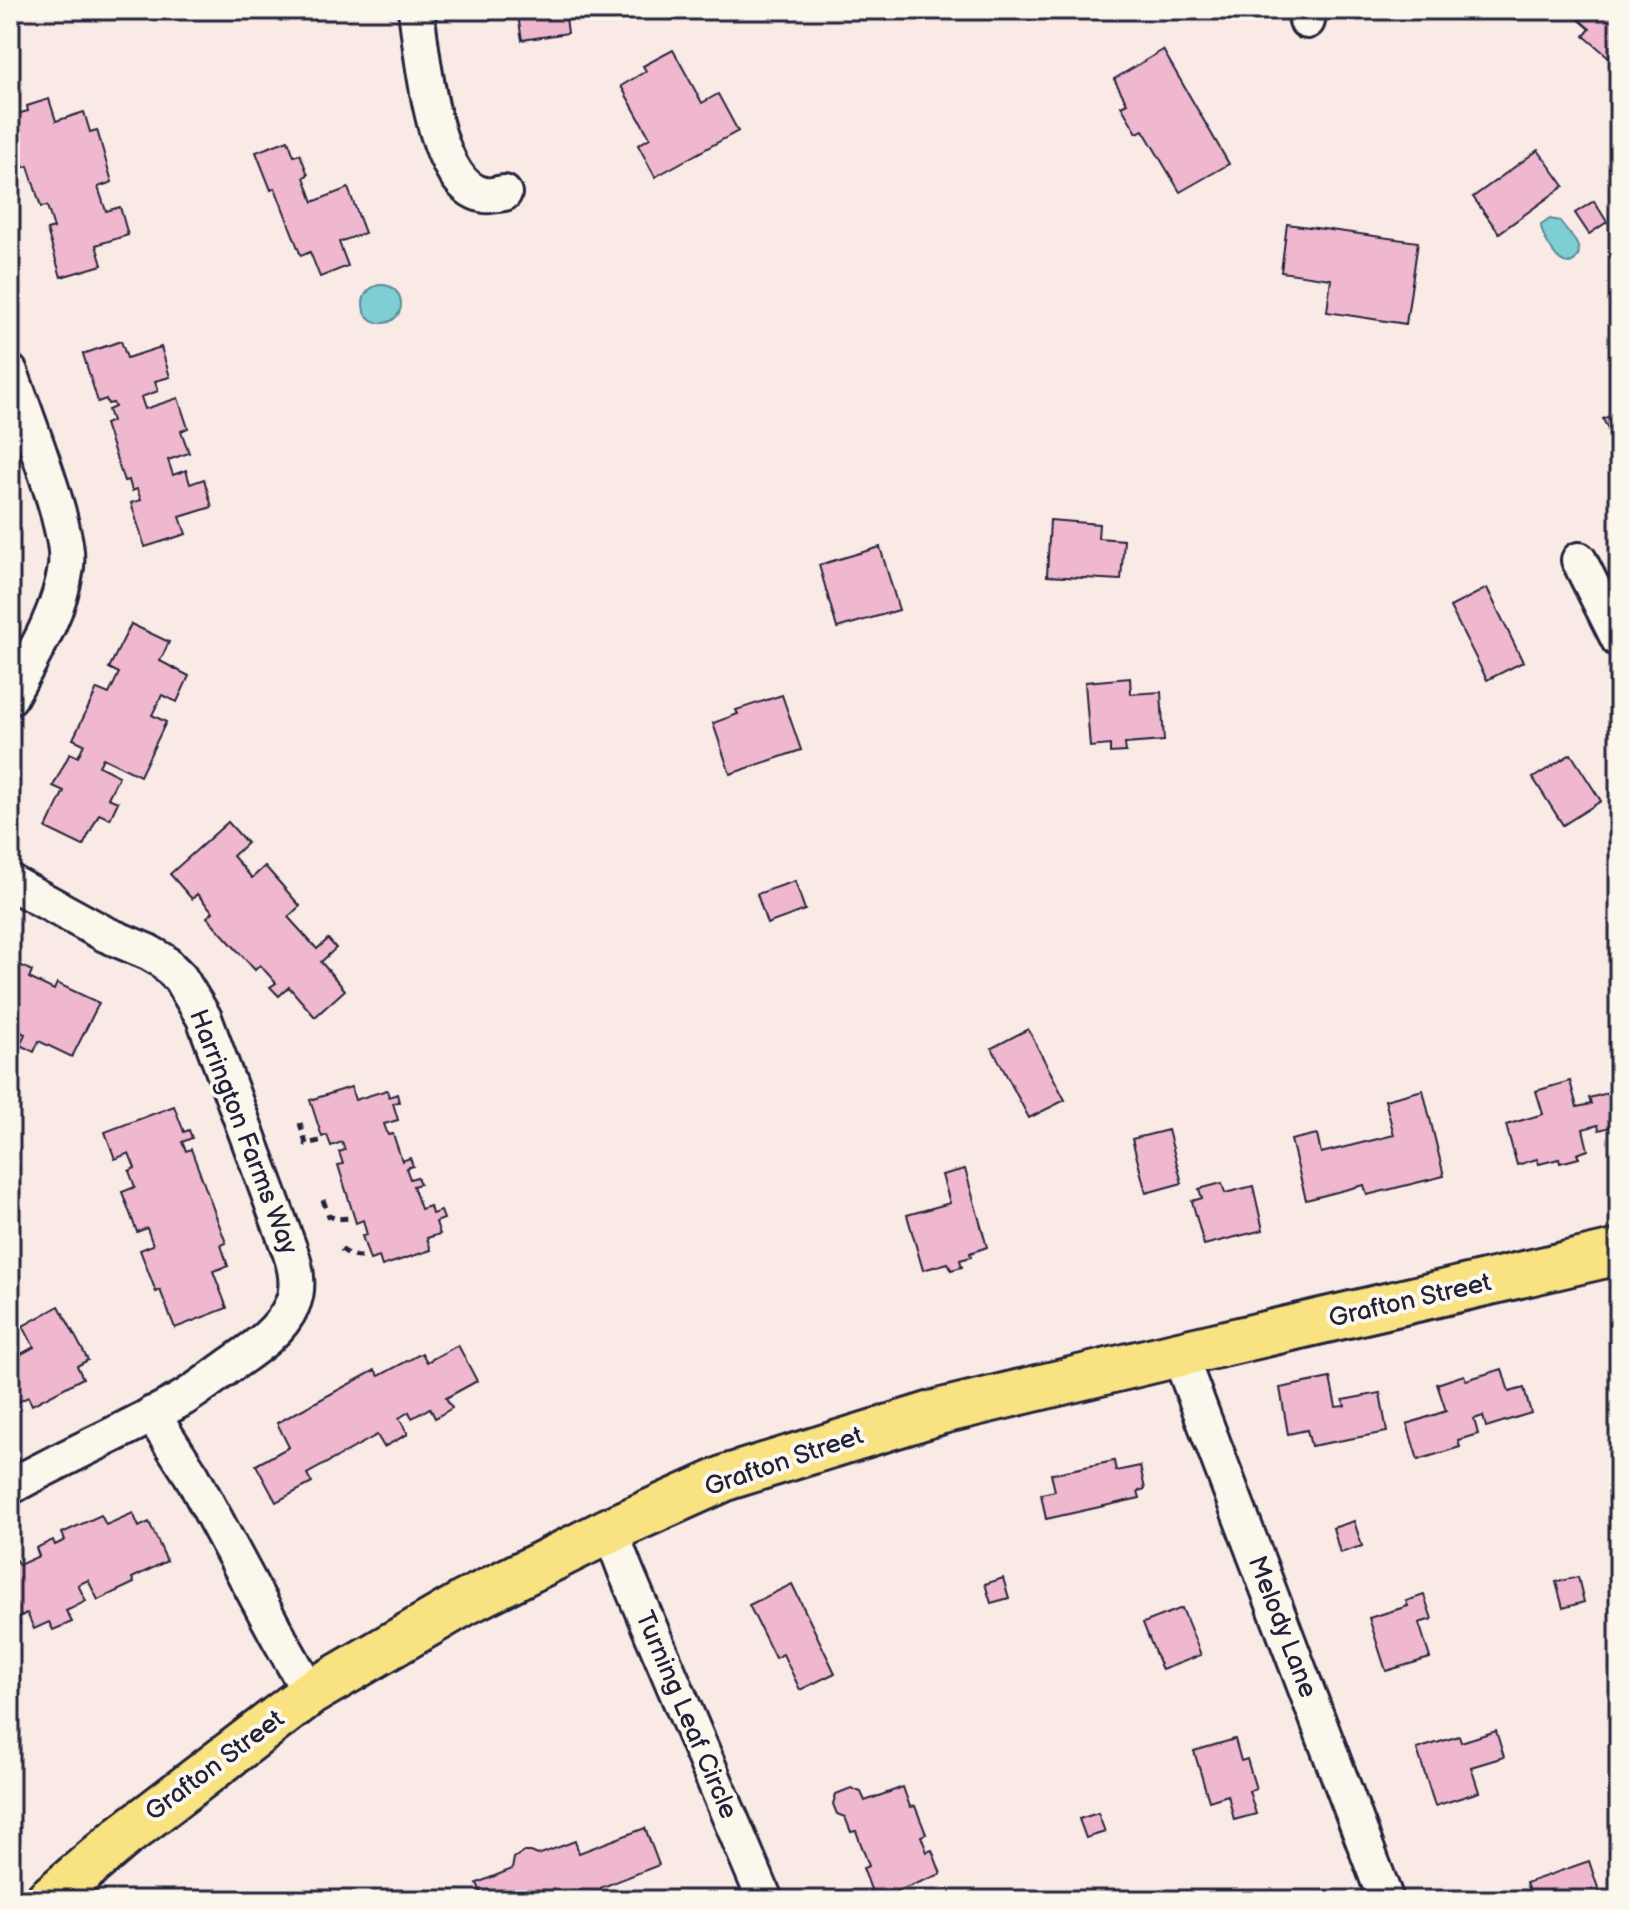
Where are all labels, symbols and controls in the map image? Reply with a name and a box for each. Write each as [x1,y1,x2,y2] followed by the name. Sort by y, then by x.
[182,1005,304,1259] street label: Harrington Farms Way
[1326,1267,1494,1335] street label: Grafton Street
[701,1420,867,1504] street label: Grafton Street
[1241,1552,1323,1702] street label: Melody Lane
[628,1606,744,1824] street label: Turning Leaf Circle
[140,1704,290,1828] street label: Grafton Street

